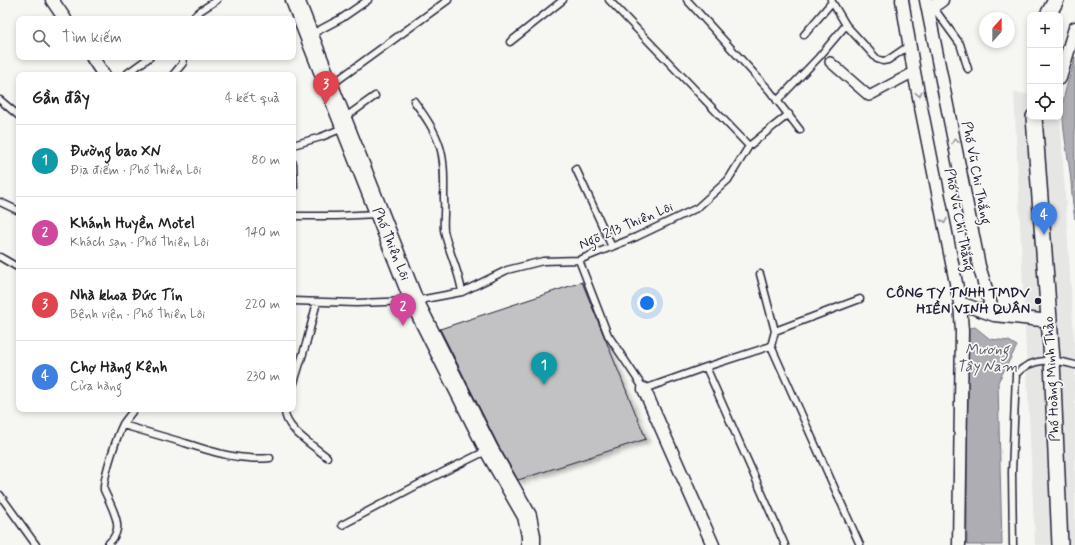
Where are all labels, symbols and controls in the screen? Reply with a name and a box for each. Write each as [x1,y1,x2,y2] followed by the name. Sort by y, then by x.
[979,12,1015,48] north arrow
[1027,12,1063,120] map controls
[1027,12,1063,48] button: +
[16,16,296,60] search box
[30,27,52,49] icon: search
[62,28,122,48] text: Tìm kiếm
[1027,48,1063,84] button: −
[313,71,339,104] pin: 3
[1027,84,1063,120] button: locate
[32,87,90,109] text: Gần đây
[225,90,280,107] text: 4 kết quả
[914,90,922,97] one-way arrow
[955,120,995,227] street label: Phố Vũ Chi Thắng
[951,138,959,144] one-way arrow
[70,142,161,162] text: Đường bao XN
[42,152,48,169] text: 1
[251,152,280,169] text: 80 m
[70,162,201,179] text: Địa điểm · Phố Thiên Lôi
[938,167,978,274] street label: Phố Vũ Chí Thắng
[576,198,677,256] street label: Ngõ 213 Thiên Lôi
[1031,202,1057,235] pin: 4
[368,205,414,283] street label: Phố Thiên Lôi
[70,214,195,234] text: Khánh Huyền Motel
[939,218,947,224] one-way arrow
[42,224,48,241] text: 2
[245,224,280,241] text: 140 m
[70,234,209,251] text: Khách sạn · Phố Thiên Lôi
[886,284,1030,318] place label: CÔNG TY TNHH TMDV HIỀN VINH QUÂN
[70,286,183,306] text: Nhà khoa Đức Tín
[390,293,416,326] pin: 2
[637,293,657,313] your location
[42,296,48,313] text: 3
[245,296,280,313] text: 220 m
[1033,296,1043,306] marker: CÔNG TY TNHH TMDV HIỀN VINH QUÂN
[70,306,205,323] text: Bệnh viện · Phố Thiên Lôi
[1040,316,1066,442] street label: Phố Hoàng Minh Thảo
[956,340,1018,377] water label: Mương Tây Nam
[531,352,557,385] pin: 1
[70,358,167,378] text: Chợ Hàng Kênh
[41,368,49,385] text: 4
[246,368,280,385] text: 230 m
[70,378,122,395] text: Cửa hàng

